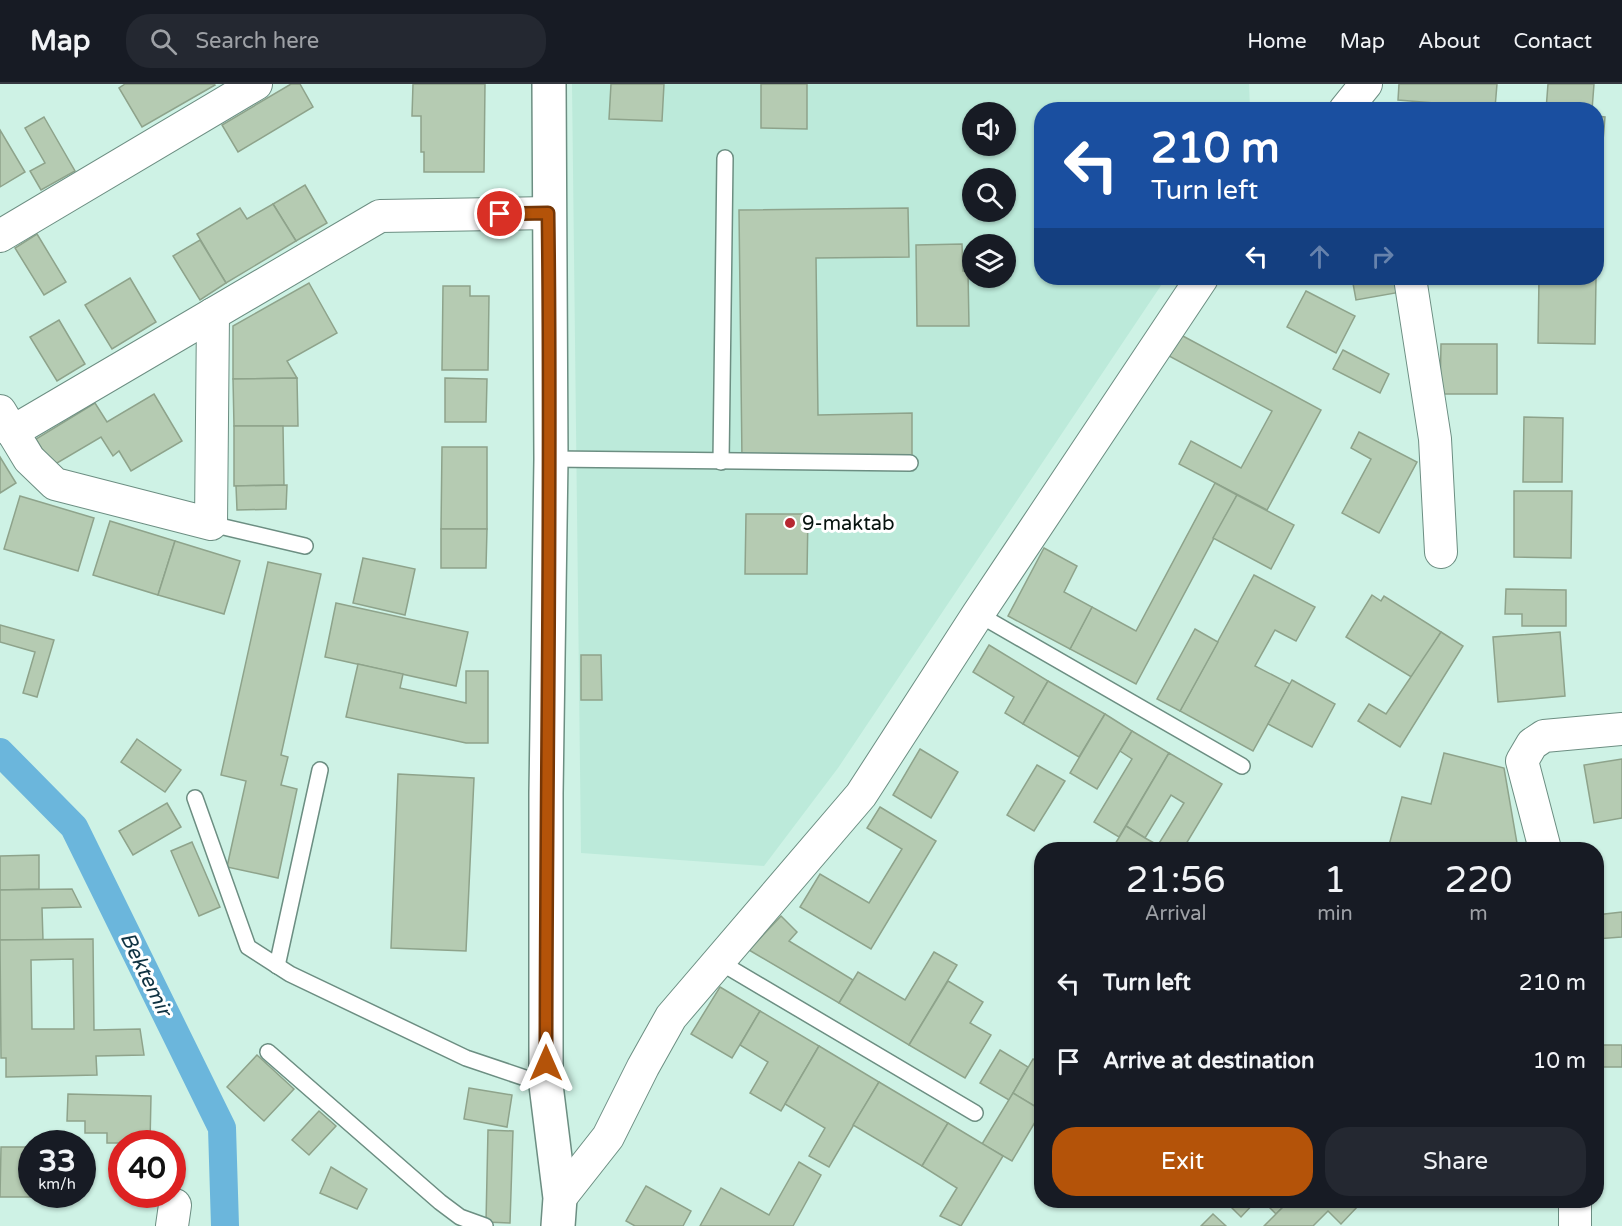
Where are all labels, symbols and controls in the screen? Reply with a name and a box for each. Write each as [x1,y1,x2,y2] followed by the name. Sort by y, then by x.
[126,14,546,68] search box
[30,24,90,58] text: Map
[147,25,180,58] icon: search
[195,28,319,54] text: Search here
[1247,29,1307,54] text: Home
[1340,29,1385,54] text: Map
[1418,29,1480,54] text: About
[1513,29,1592,54] text: Contact
[962,102,1016,288] map controls
[962,102,1016,156] button: sound
[1151,123,1280,174] text: 210 m
[1052,126,1130,204] icon: left
[962,168,1016,222] button: search
[1151,174,1258,207] text: Turn left
[474,188,525,239] pin
[483,197,516,230] icon: arrive
[962,234,1016,288] button: layers
[1240,240,1273,273] icon: left
[1303,240,1336,273] icon: ahead
[1366,240,1399,273] icon: right
[802,512,895,536] place label: 9-maktab
[783,516,797,530] marker: 9-maktab
[1126,859,1226,902] text: 21:56
[1324,859,1346,902] text: 1
[1444,859,1512,902] text: 220
[1145,902,1207,926] text: Arrival
[1317,902,1353,926] text: min
[1469,902,1488,926] text: m
[115,928,178,1023] water label: Bektemir
[1052,967,1085,1000] icon: left
[1103,970,1191,996] text: Turn left
[1519,970,1586,996] text: 210 m
[514,1031,578,1095] position arrow
[1052,1045,1085,1078] icon: arrive
[1103,1048,1314,1074] text: Arrive at destination
[1532,1048,1586,1074] text: 10 m
[1052,1127,1313,1196] button: Exit
[1325,1127,1586,1196] button: Share
[108,1130,186,1208] speed limit sign: 40
[38,1143,76,1180] text: 33
[38,1175,76,1193] text: km/h

